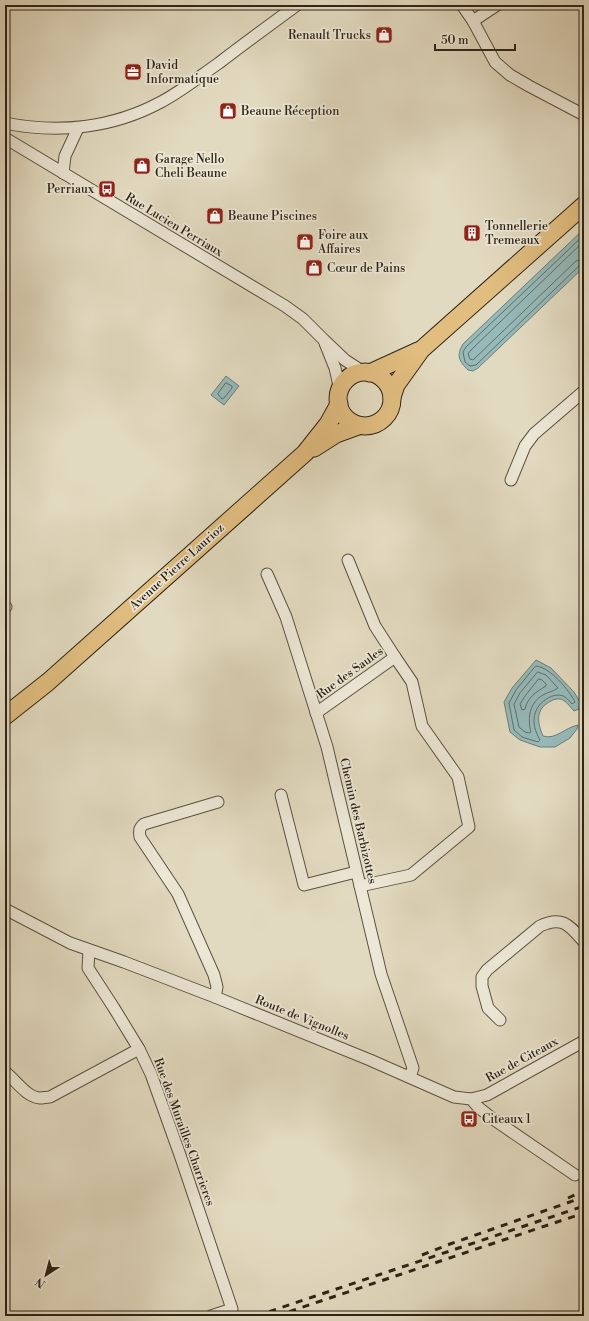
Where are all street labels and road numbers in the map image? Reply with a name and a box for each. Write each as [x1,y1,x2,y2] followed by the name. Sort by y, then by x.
[122,190,226,261] street label: Rue Lucien Perriaux
[126,520,228,614] street label: Avenue Pierre Laurioz
[314,644,386,702] street label: Rue des Saules
[336,757,380,885] street label: Chemin des Barbizottes
[253,992,351,1044] street label: Route de Vignolles
[483,1034,562,1086] street label: Rue de Citeaux
[150,1056,218,1208] street label: Rue des Murailles Charrieres

